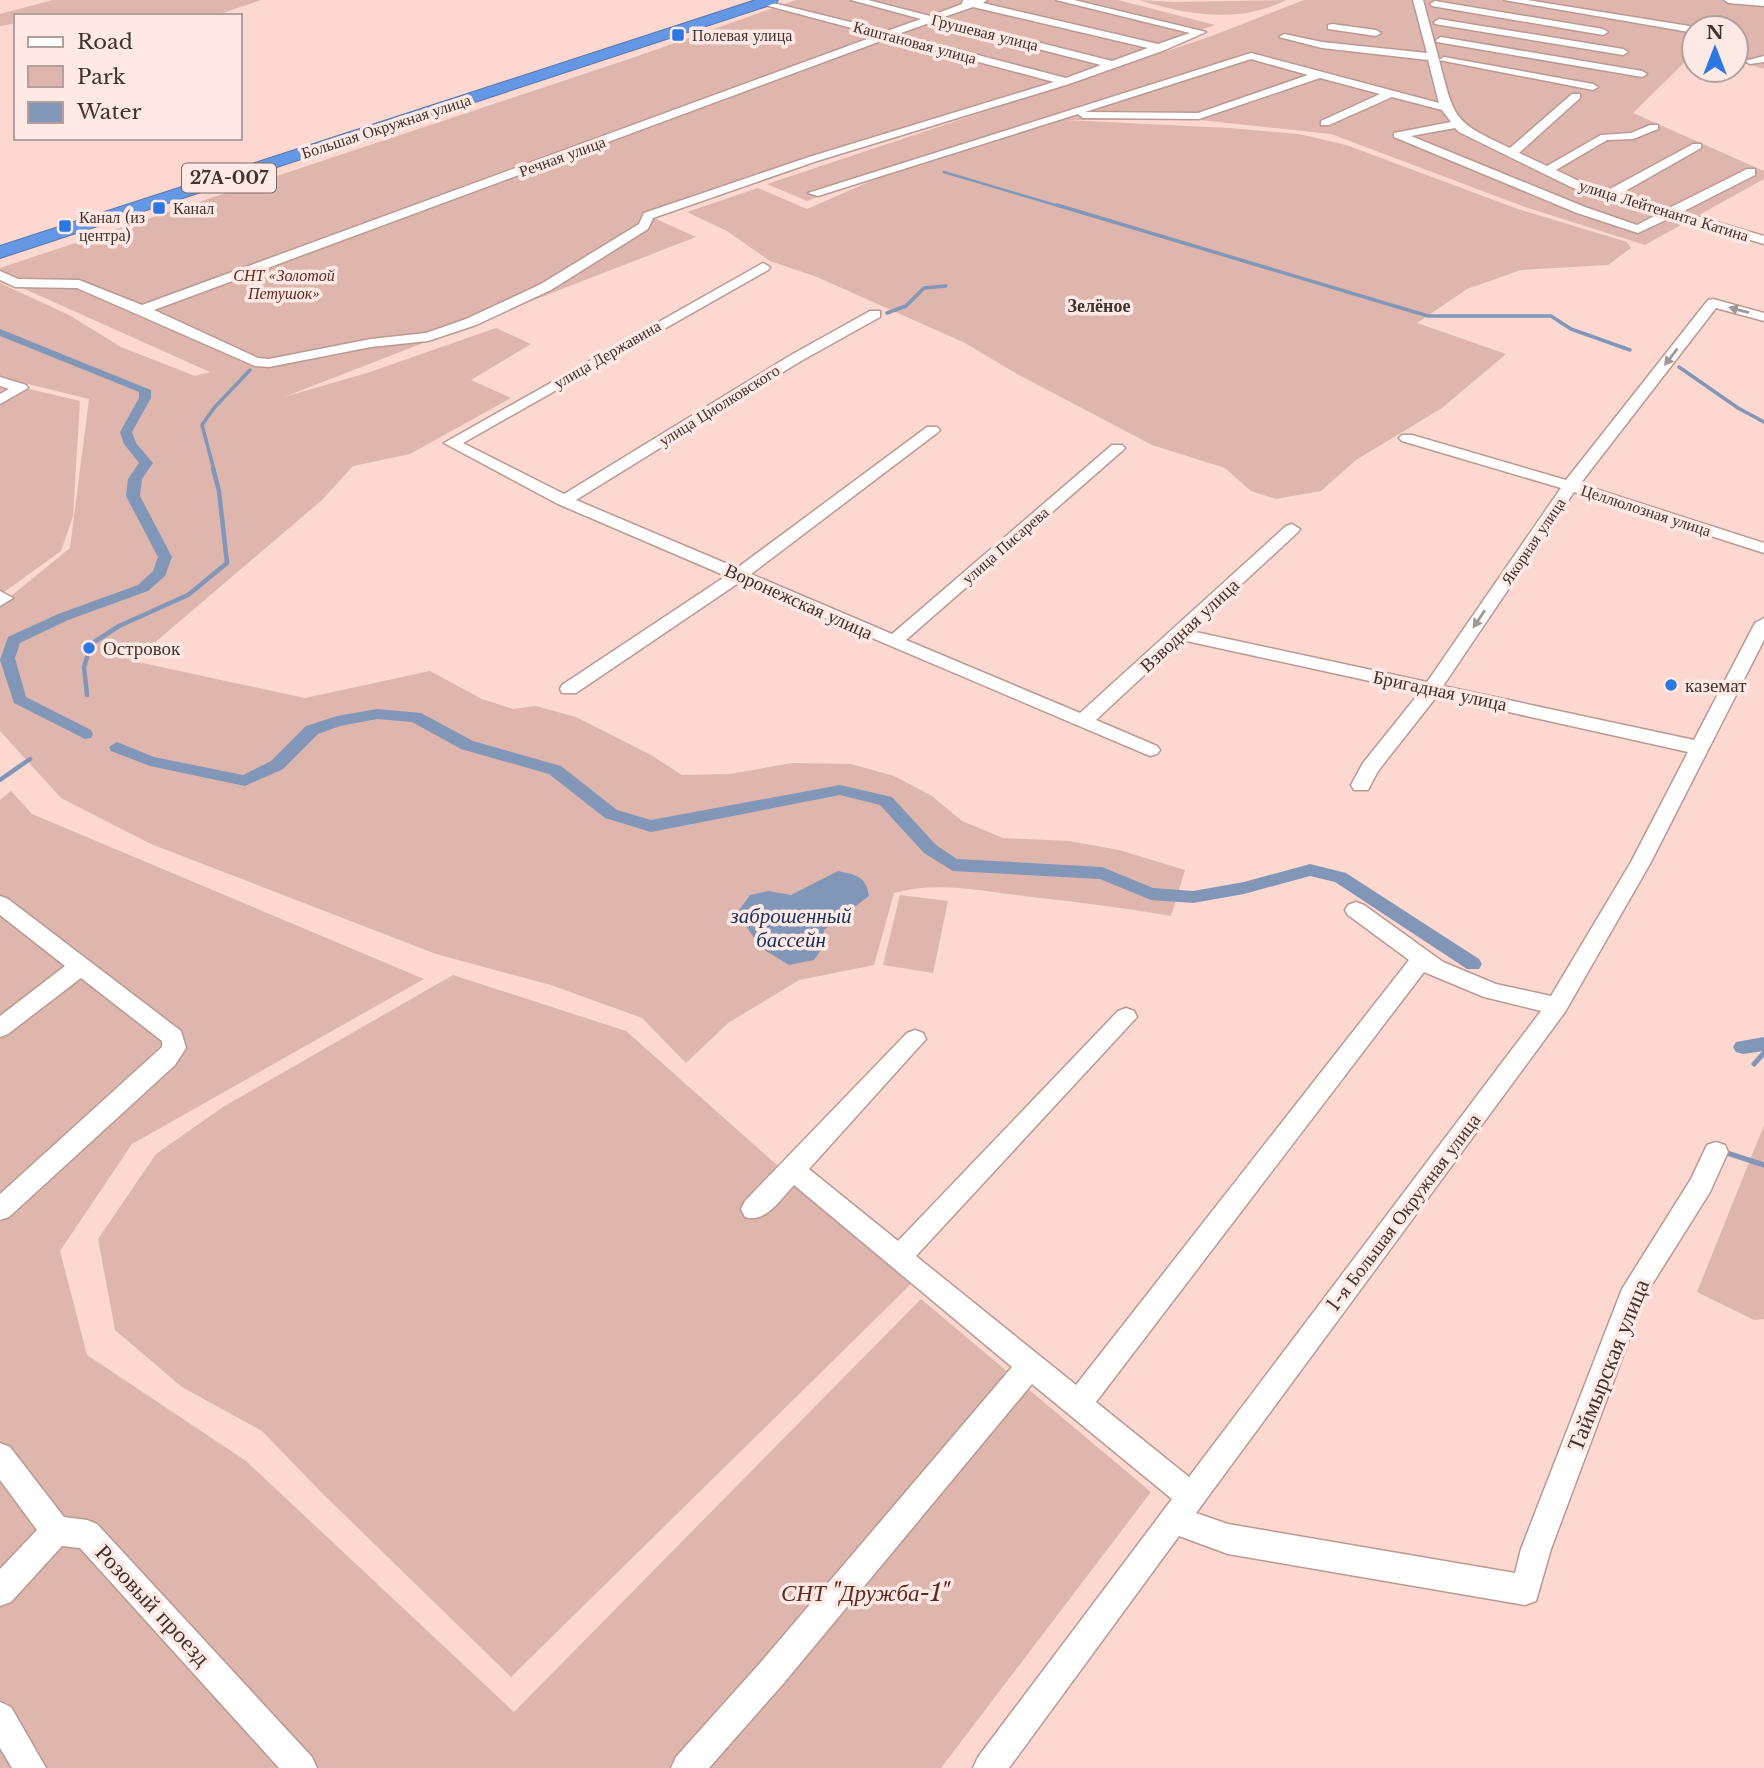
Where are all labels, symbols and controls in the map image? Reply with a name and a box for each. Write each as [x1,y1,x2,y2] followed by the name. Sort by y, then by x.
[930,9,1040,55] street label: Грушевая улица
[14,14,242,140] legend
[1680,14,1750,84] north arrow
[851,16,979,68] street label: Каштановая улица
[1706,21,1724,44] text: N
[692,25,792,45] place label: Полевая улица
[670,27,686,43] marker: Полевая улица
[77,29,133,55] text: Road
[77,64,126,90] text: Park
[299,89,473,163] street label: Большая Окружная улица
[76,99,141,125] text: Water
[516,131,608,181] street label: Речная улица
[182,163,276,192] road number: 27А-007
[1577,175,1751,245] street label: улица Лейтенанта Катина
[173,198,214,218] place label: Канал
[151,200,167,216] marker: Канал
[79,207,145,245] place label: Канал (из центра)
[57,218,73,234] marker: Канал (из центра)
[233,265,335,303] park label: СНТ «Золотой Петушок»
[1068,295,1130,317] district label: Зелёное
[1728,304,1750,315] one-way arrow
[550,315,664,393] street label: улица Державина
[1665,348,1679,366] one-way arrow
[655,360,783,450] street label: улица Циолковского
[1578,480,1714,540] street label: Целлюлозная улица
[1497,494,1569,588] street label: Якорная улица
[958,502,1052,588] street label: улица Писарева
[721,559,877,645] street label: Воронежская улица
[1135,573,1244,677] street label: Взводная улица
[1472,610,1486,628] one-way arrow
[103,637,181,660] place label: Островок
[81,640,97,656] marker: Островок
[1371,665,1509,716] street label: Бригадная улица
[1685,674,1747,697] place label: каземат
[1663,677,1679,693] marker: каземат
[730,903,852,953] water label: заброшенный бассейн
[1322,1109,1486,1316] street label: 1-я Большая Окружная улица
[1561,1275,1655,1455] street label: Таймырская улица
[90,1538,217,1672] street label: Розовый проезд
[781,1579,951,1607] park label: СНТ "Дружба-1"

